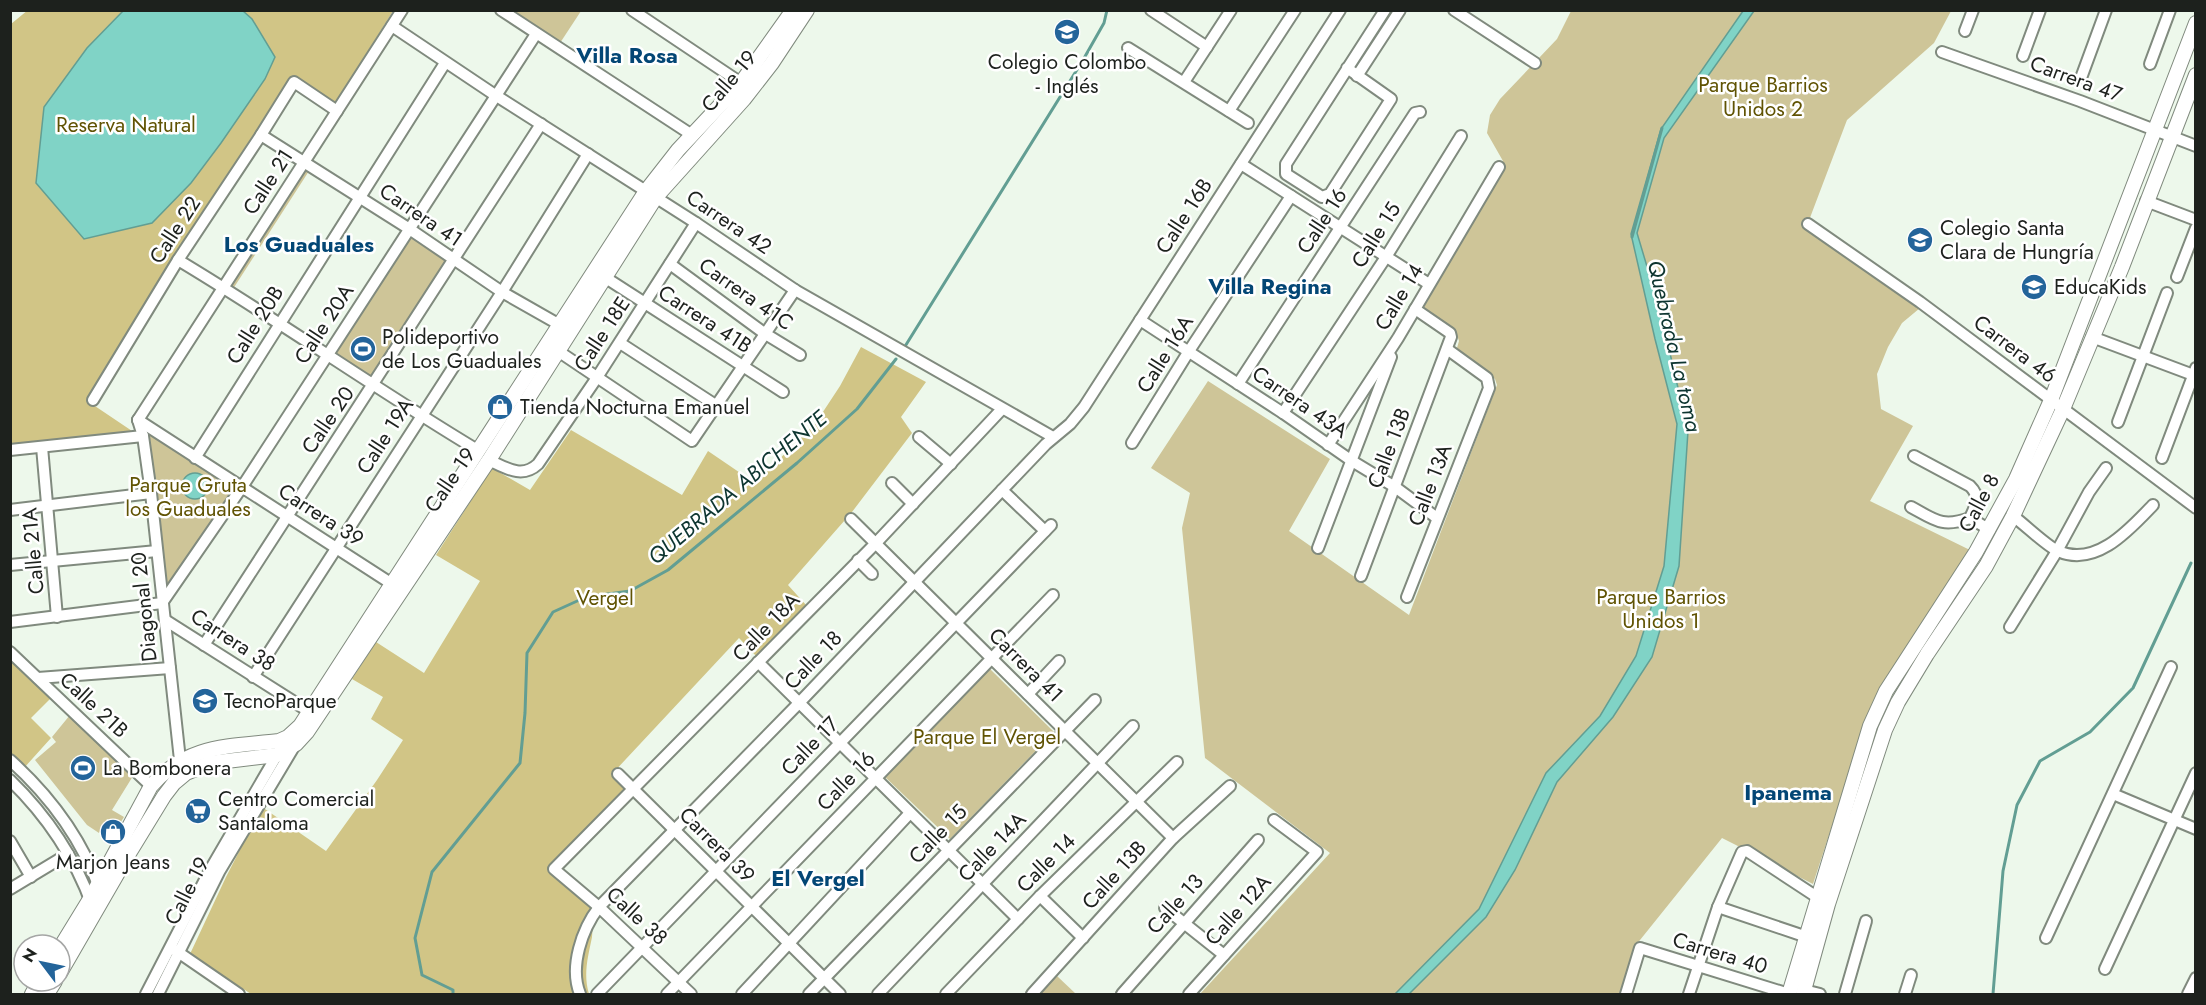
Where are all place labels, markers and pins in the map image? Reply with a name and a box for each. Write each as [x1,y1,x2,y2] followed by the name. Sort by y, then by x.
[1052,17,1082,47] school or university icon: Colegio Colombo - Inglés
[988,47,1146,101] place label: Colegio Colombo - Inglés
[1940,213,2094,267] place label: Colegio Santa Clara de Hungría
[1905,225,1935,255] school or university icon: Colegio Santa Clara de Hungría
[2019,272,2049,302] school or university icon: EducaKids
[2054,272,2146,302] place label: EducaKids
[382,322,541,376] place label: Polideportivo de Los Guaduales
[348,334,378,364] sports icon: Polideportivo de Los Guaduales
[485,392,515,422] shop icon: Tienda Nocturna Emanuel
[520,392,750,422] place label: Tienda Nocturna Emanuel
[190,686,220,716] school or university icon: TecnoParque
[224,686,337,716] place label: TecnoParque
[68,753,98,783] sports icon: La Bombonera
[103,753,231,783] place label: La Bombonera
[218,784,374,838] place label: Centro Comercial Santaloma
[183,796,213,826] supermarket icon: Centro Comercial Santaloma
[98,817,128,847] shop icon: Marjon Jeans
[56,847,170,877] place label: Marjon Jeans

